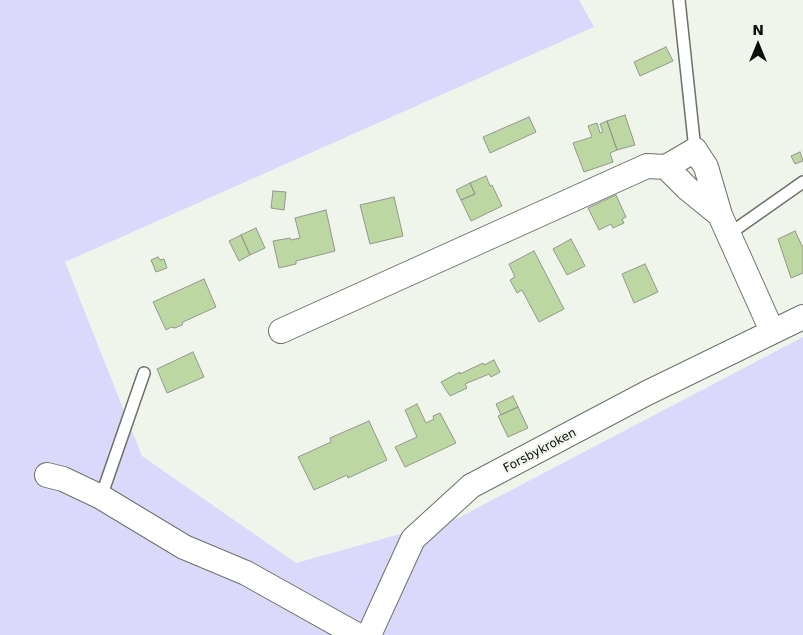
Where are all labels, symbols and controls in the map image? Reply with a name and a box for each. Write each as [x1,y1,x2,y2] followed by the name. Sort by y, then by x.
[733,20,783,70] north arrow
[752,22,764,38] text: N
[501,426,579,476] street label: Forsbykroken

